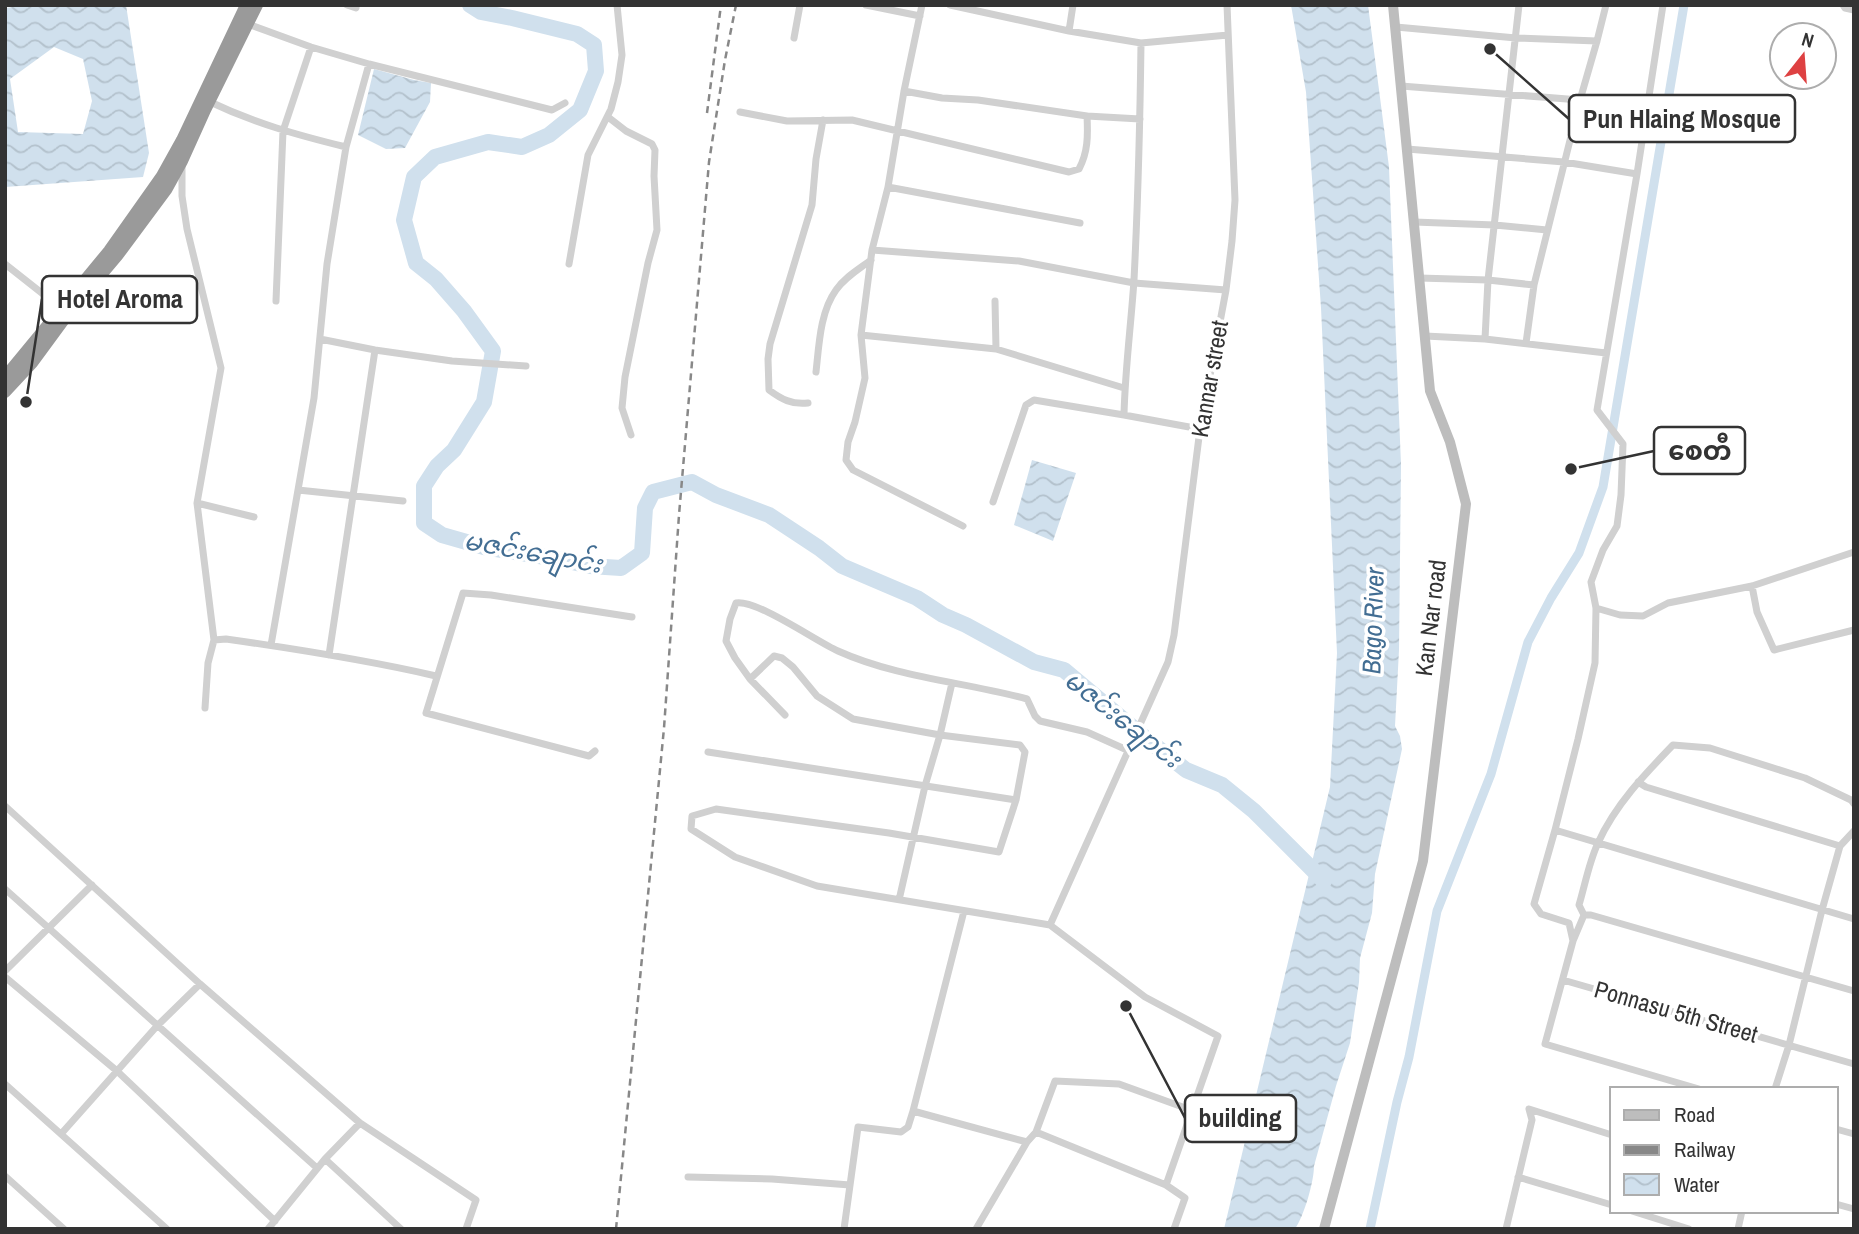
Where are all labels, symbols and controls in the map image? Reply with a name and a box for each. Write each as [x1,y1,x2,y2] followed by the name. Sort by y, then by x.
[1768,21,1838,91] north arrow
[1799,26,1817,54] text: N
[1569,95,1795,142] callout: Pun Hlaing Mosque
[1583,101,1781,136] text: Pun Hlaing Mosque
[42,276,197,323] callout: Hotel Aroma
[57,281,183,316] text: Hotel Aroma
[1183,317,1235,440] street label: Kannar street
[1654,427,1745,474] callout: စေတီ
[1668,432,1732,468] text: စေတီ
[461,522,607,586] water label: မဇင်းချောင်း
[1407,558,1453,678] street label: Kan Nar road
[1353,566,1392,675] water label: Bago River
[1055,662,1191,780] water label: မဇင်းချောင်း
[1591,972,1762,1050] street label: Ponnasu 5th Street
[1610,1087,1838,1213] legend
[1185,1095,1296,1142] callout: building
[1199,1100,1281,1135] text: building
[1674,1100,1715,1129] text: Road
[1674,1135,1736,1164] text: Railway
[1674,1170,1720,1199] text: Water

